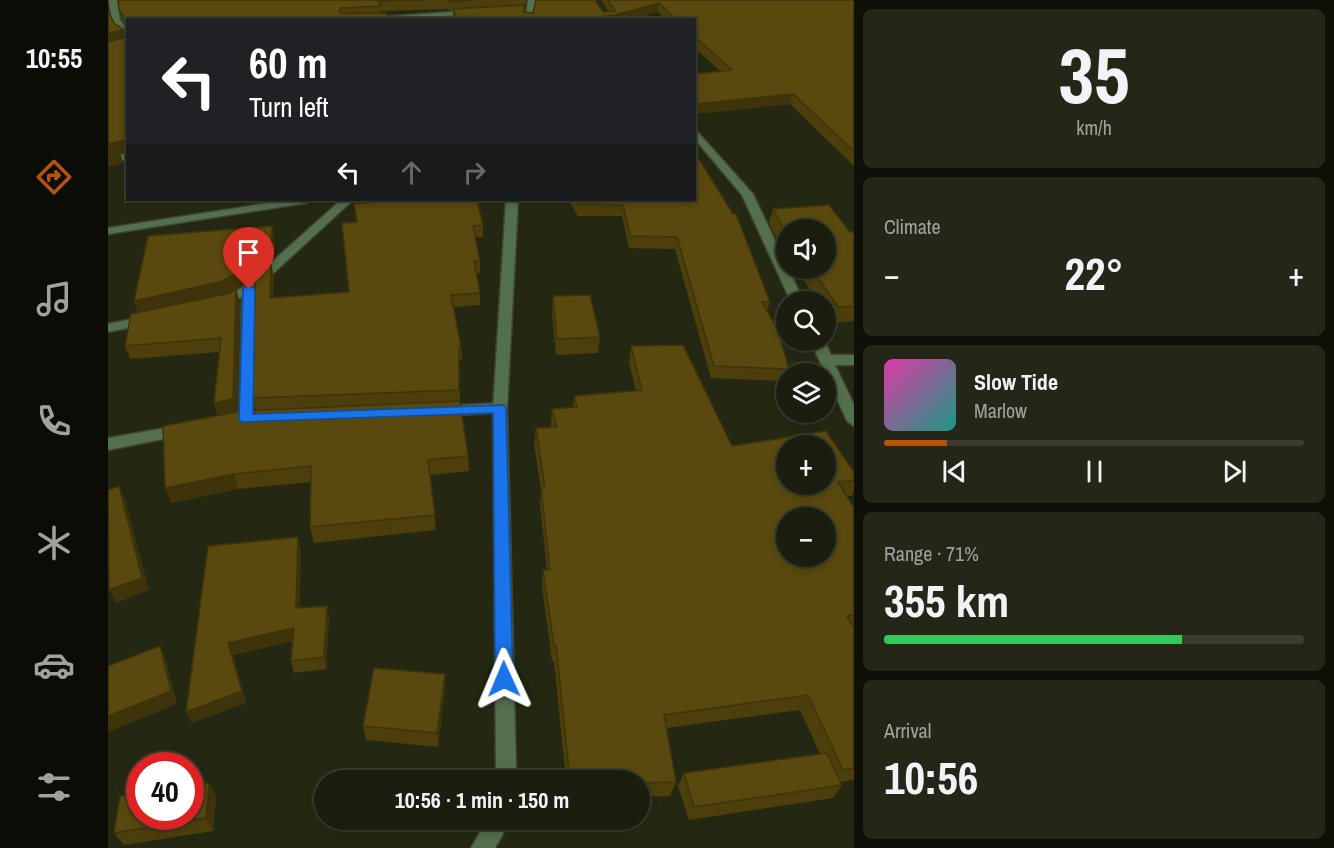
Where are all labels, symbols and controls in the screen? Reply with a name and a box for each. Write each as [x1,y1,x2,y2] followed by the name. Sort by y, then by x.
[1058,22,1130,127] text: 35
[249,35,328,91] text: 60 m
[26,40,82,76] text: 10:55
[150,42,228,120] icon: left
[249,89,328,125] text: Turn left
[1076,114,1112,141] text: km/h
[33,156,75,198] icon: directions
[332,156,365,189] icon: left
[395,156,428,189] icon: ahead
[458,156,491,189] icon: right
[884,213,941,240] text: Climate
[776,219,836,567] map controls
[776,219,836,279] button: sound
[223,227,274,289] pin
[232,236,265,269] icon: arrive
[1064,243,1124,304] text: 22°
[884,252,900,296] text: −
[1288,252,1304,296] text: +
[33,278,75,320] icon: music
[776,291,836,351] button: search
[776,363,836,423] button: layers
[974,367,1058,397] text: Slow Tide
[974,397,1027,424] text: Marlow
[33,400,75,442] icon: phone
[776,435,836,495] button: +
[938,455,971,488] icon: previous
[1078,455,1111,488] icon: pause
[1218,455,1251,488] icon: next
[776,507,836,567] button: −
[33,522,75,564] icon: climate
[884,540,979,567] text: Range · 71%
[884,570,1009,631] text: 355 km
[33,644,75,686] icon: car
[472,647,536,711] position arrow
[884,717,931,744] text: Arrival
[884,747,978,808] text: 10:56
[126,752,204,830] speed limit sign: 40
[33,766,75,808] icon: filters
[395,785,569,815] text: 10:56 · 1 min · 150 m

